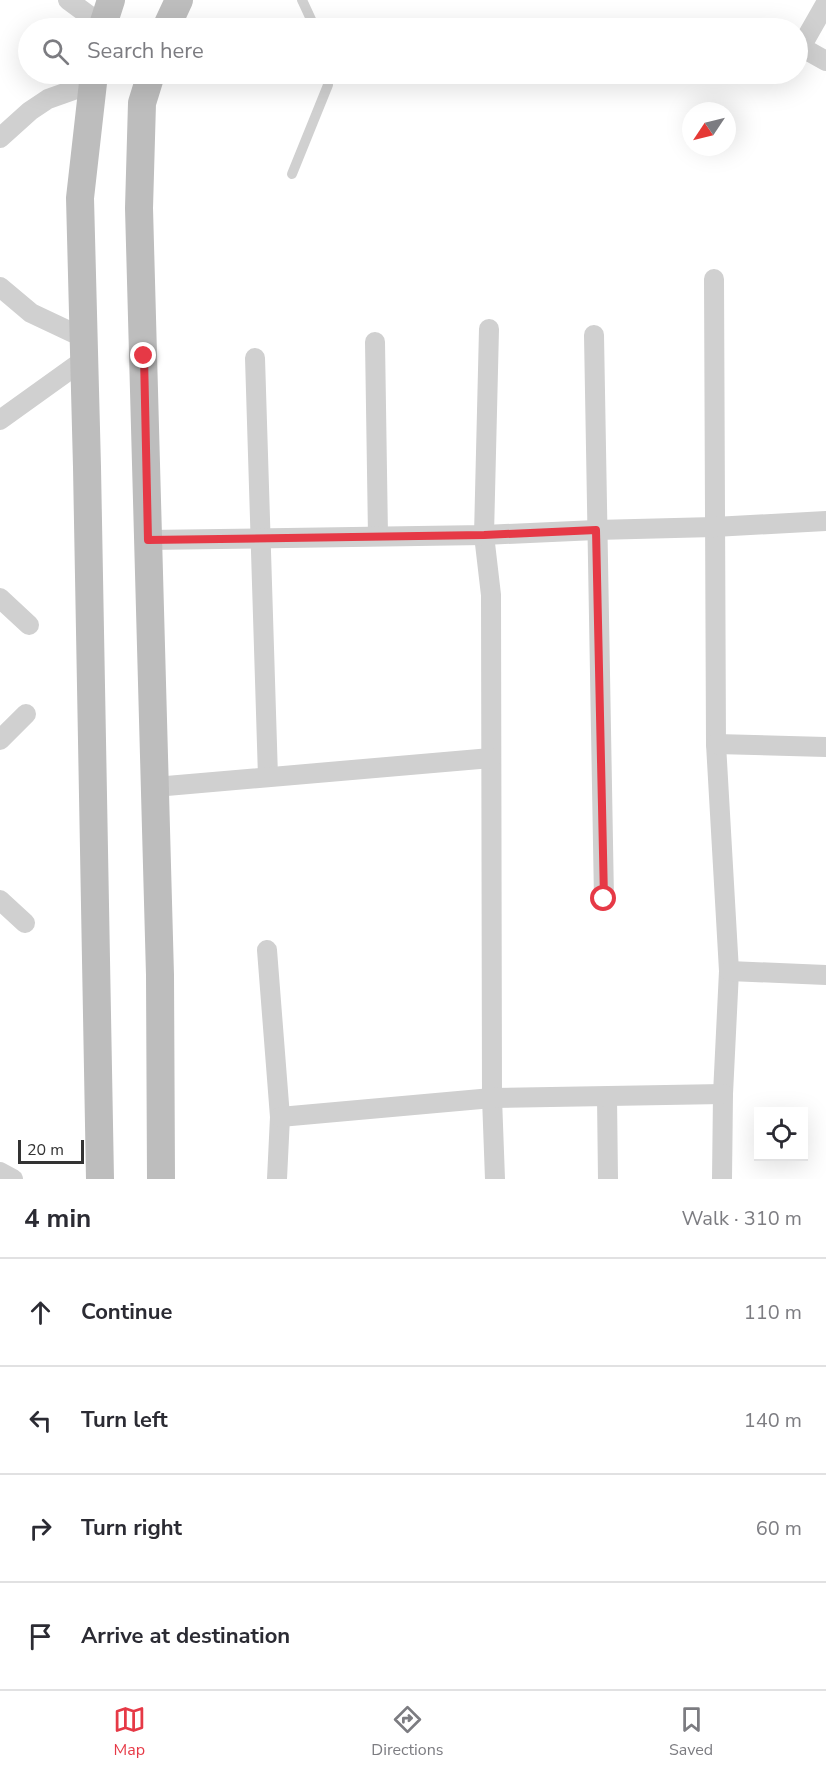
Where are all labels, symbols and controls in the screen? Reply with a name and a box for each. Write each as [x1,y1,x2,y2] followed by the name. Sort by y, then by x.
[18,18,808,84] search box
[39,35,72,68] icon: search
[87,36,204,66] text: Search here
[682,102,736,156] north arrow
[130,342,156,368] route end
[590,885,616,911] route start
[754,1107,808,1161] map controls
[754,1107,808,1161] button: locate
[18,1137,84,1164] scale bar
[27,1139,64,1161] text: 20 m
[24,1201,91,1236] text: 4 min
[682,1205,802,1232] text: Walk · 310 m
[24,1296,57,1329] icon: ahead
[81,1297,172,1327] text: Continue
[744,1299,802,1326] text: 110 m
[24,1404,57,1437] icon: left
[81,1405,168,1435] text: Turn left
[744,1407,802,1434] text: 140 m
[24,1512,57,1545] icon: right
[81,1513,182,1543] text: Turn right
[756,1515,802,1542] text: 60 m
[24,1620,57,1653] icon: arrive
[81,1621,290,1651] text: Arrive at destination
[113,1703,146,1761] tab: Map
[371,1703,443,1761] tab: Directions
[669,1703,713,1761] tab: Saved

